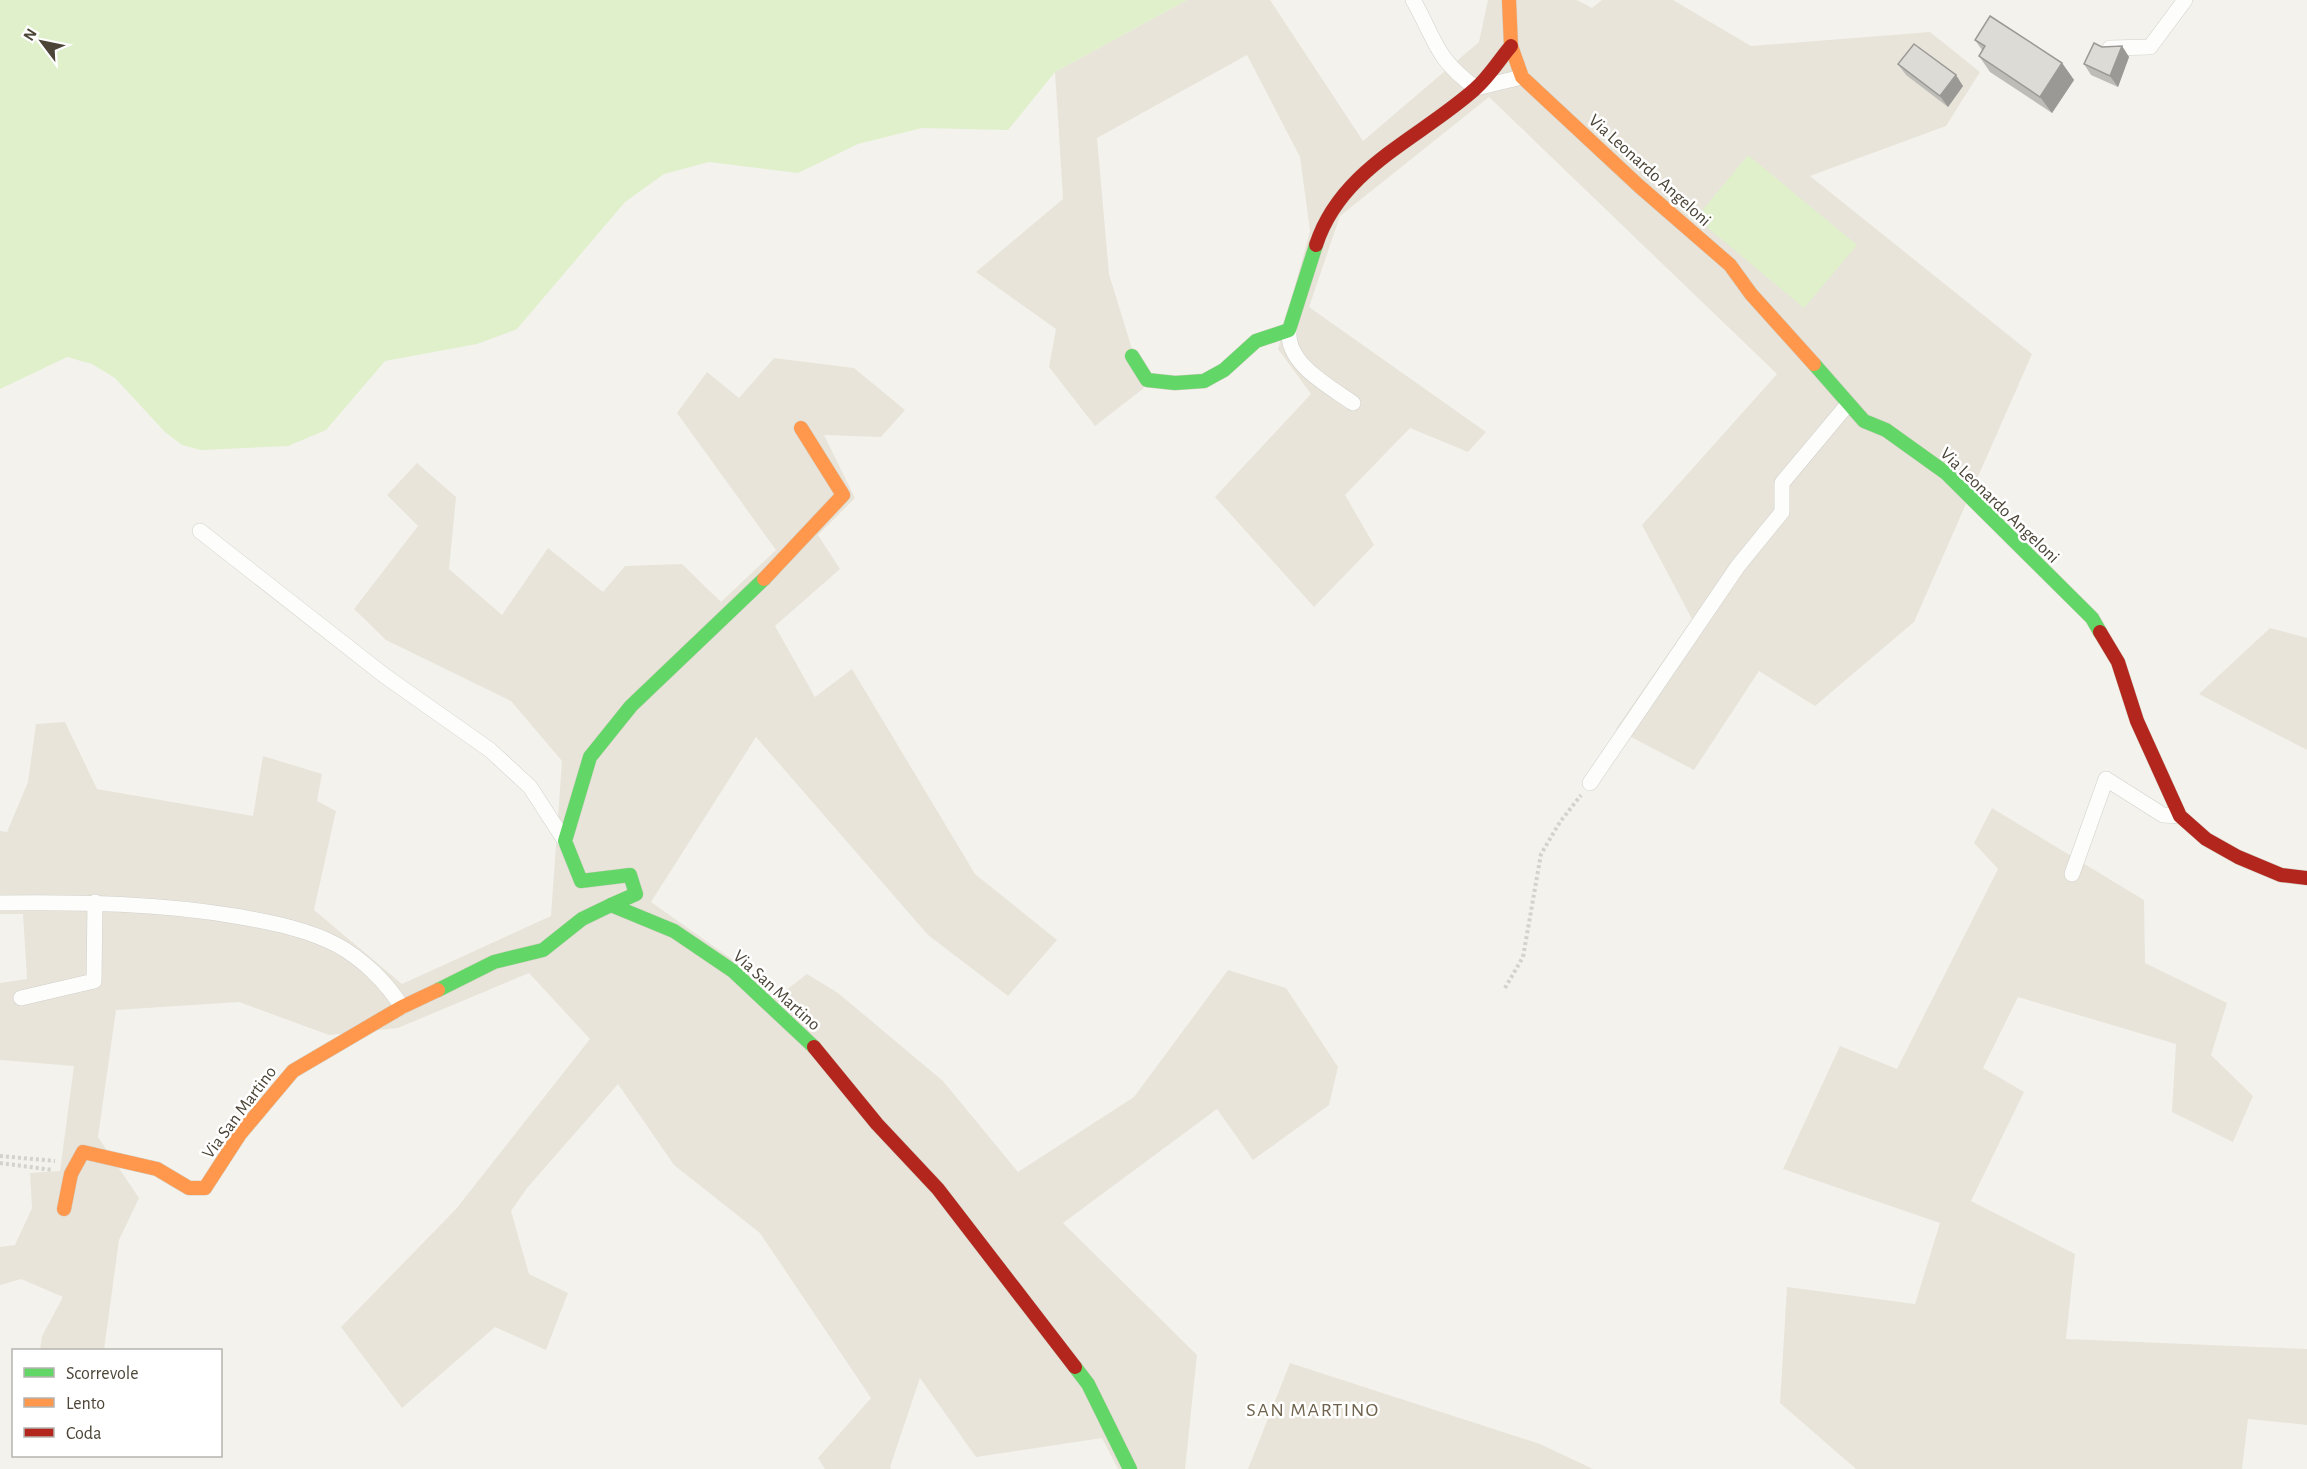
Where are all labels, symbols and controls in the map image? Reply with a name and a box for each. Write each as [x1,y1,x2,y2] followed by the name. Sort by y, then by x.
[12,12,72,72] north arrow
[20,26,40,44] text: N
[1585,111,1714,230] street label: Via Leonardo Angeloni
[1936,444,2062,567] street label: Via Leonardo Angeloni
[729,947,824,1035] street label: Via San Martino
[199,1063,280,1162] street label: Via San Martino
[12,1349,222,1457] legend
[66,1365,139,1383] text: Scorrevole
[66,1395,105,1413] text: Lento
[1246,1400,1380,1420] district label: SAN MARTINO
[66,1425,101,1443] text: Coda

